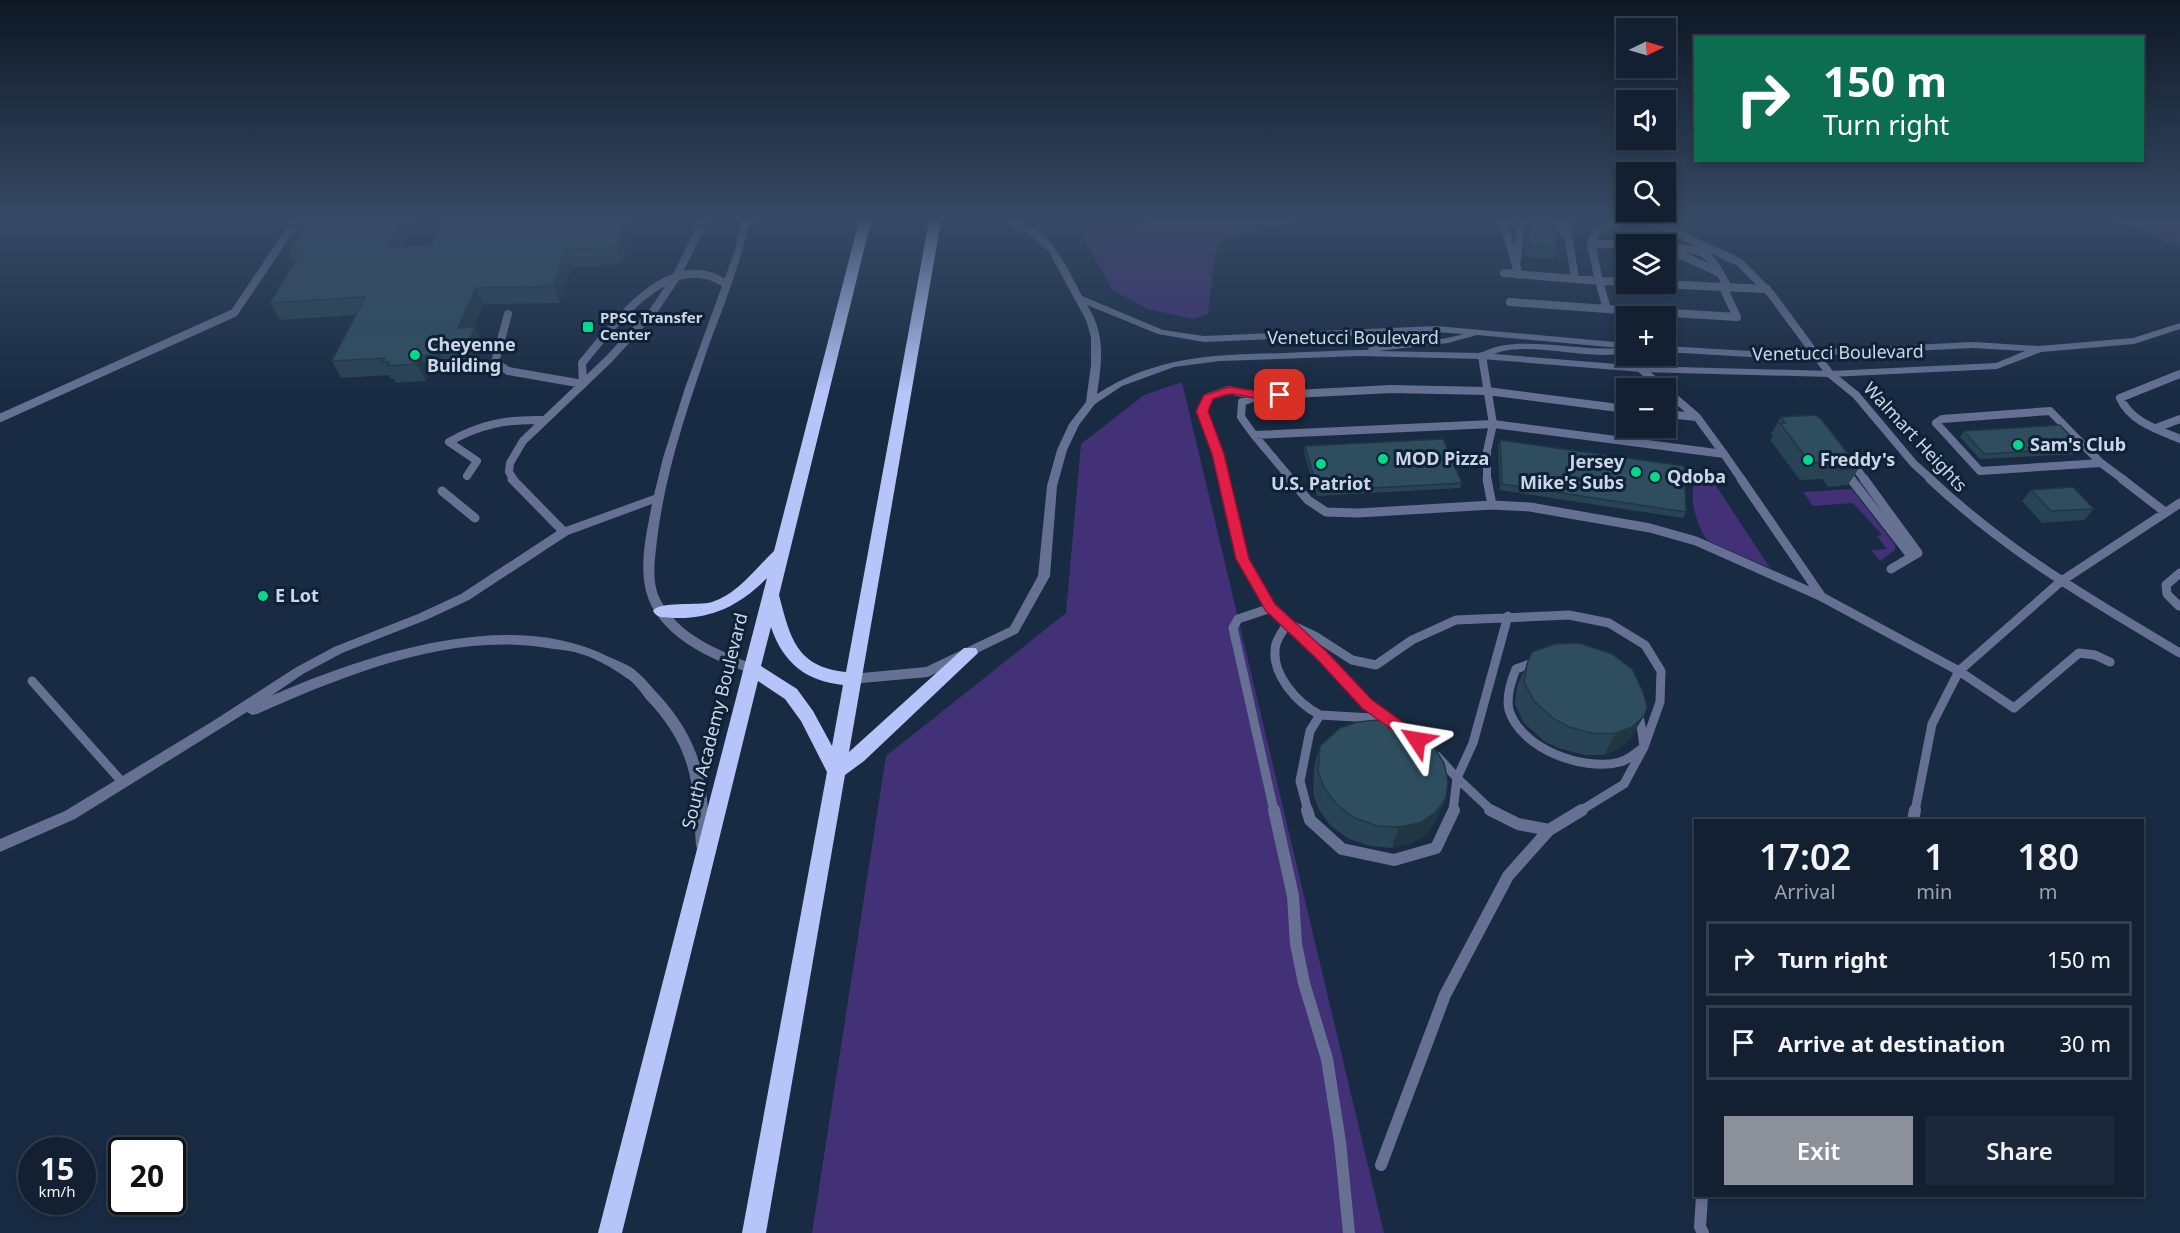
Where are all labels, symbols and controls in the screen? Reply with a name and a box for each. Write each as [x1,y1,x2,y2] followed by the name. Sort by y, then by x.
[1616,18,1676,78] north arrow
[1616,18,1676,438] map controls
[1823,52,1947,109] text: 150 m
[1724,60,1802,138] icon: right
[1616,90,1676,150] button: sound
[1823,106,1949,143] text: Turn right
[1616,162,1676,222] button: search
[1616,234,1676,294] button: layers
[1616,306,1676,366] button: +
[600,307,703,344] place label: PPSC Transfer Center
[581,320,595,334] marker: PPSC Transfer Center
[1267,325,1439,349] street label: Venetucci Boulevard
[427,332,516,377] place label: Cheyenne Building
[1752,339,1924,365] street label: Venetucci Boulevard
[408,348,422,362] marker: Cheyenne Building
[1254,369,1305,420] pin
[1858,376,1973,496] street label: Walmart Heights
[1263,378,1296,411] icon: arrive
[1616,378,1676,438] button: −
[2030,432,2126,456] place label: Sam's Club
[2011,438,2025,452] marker: Sam's Club
[1395,446,1489,470] place label: MOD Pizza
[1820,447,1895,471] place label: Freddy's
[1520,449,1625,494] place label: Jersey Mike's Subs
[1376,452,1390,466] marker: MOD Pizza
[1801,453,1815,467] marker: Freddy's
[1314,457,1328,471] marker: U.S. Patriot
[1667,464,1726,488] place label: Qdoba
[1629,465,1643,479] marker: Jersey Mike's Subs
[1648,470,1662,484] marker: Qdoba
[1271,471,1371,495] place label: U.S. Patriot
[275,583,319,607] place label: E Lot
[256,589,270,603] marker: E Lot
[676,610,753,831] street label: South Academy Boulevard
[1385,708,1449,772] position arrow
[1759,832,1851,881] text: 17:02
[1924,832,1945,881] text: 1
[2017,832,2079,881] text: 180
[1775,878,1836,905] text: Arrival
[1916,878,1952,905] text: min
[2039,878,2058,905] text: m
[1727,942,1760,975] icon: right
[1778,944,1888,974] text: Turn right
[2047,944,2111,974] text: 150 m
[1727,1026,1760,1059] icon: arrive
[1778,1028,2005,1058] text: Arrive at destination
[2060,1028,2111,1058] text: 30 m
[1724,1116,1913,1185] button: Exit
[1925,1116,2114,1185] button: Share
[108,1137,186,1215] speed limit sign: 20
[40,1148,74,1189] text: 15
[39,1181,75,1201] text: km/h

